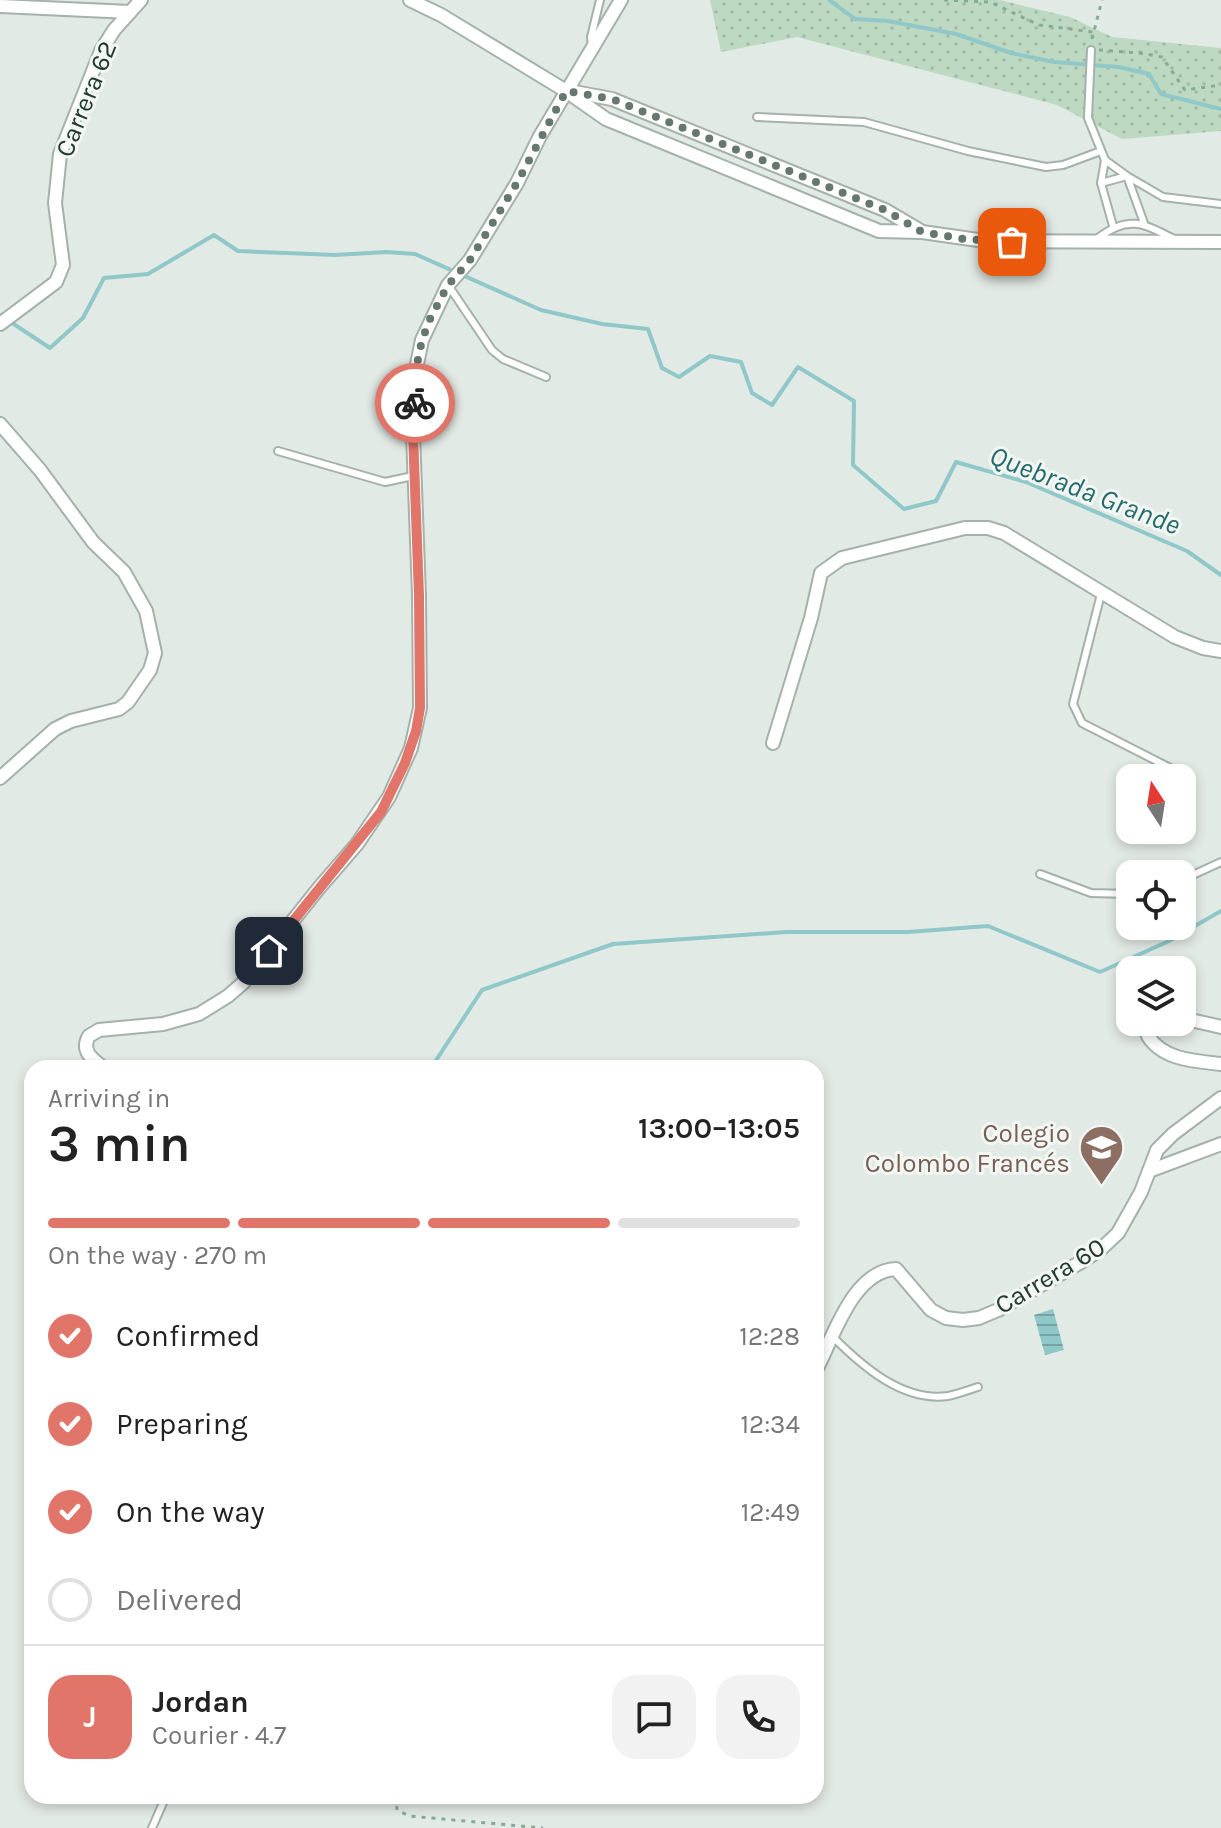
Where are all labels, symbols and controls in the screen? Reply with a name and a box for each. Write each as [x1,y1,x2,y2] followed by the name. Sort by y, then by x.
[49,37,123,161] street label: Carrera 62
[978,208,1046,276] pin
[990,220,1034,264] icon: bag
[375,363,455,443] courier
[393,381,437,425] icon: bike
[985,439,1185,541] water label: Quebrada Grande
[1116,764,1196,844] north arrow
[1116,764,1196,1036] map controls
[1116,860,1196,940] button: locate
[235,917,303,985] pin
[247,929,291,973] icon: home
[1116,956,1196,1036] button: layers
[48,1083,170,1114] text: Arriving in
[638,1110,800,1146] text: 13:00–13:05
[48,1113,191,1174] text: 3 min
[865,1118,1070,1179] place label: Colegio Colombo Francés
[1077,1124,1125,1187] school or university icon: Colegio Colombo Francés
[989,1231,1111,1321] street label: Carrera 60
[48,1240,267,1271] text: On the way · 270 m
[48,1314,92,1358] icon: check
[116,1318,260,1354] text: Confirmed
[739,1321,800,1352] text: 12:28
[48,1402,92,1446] icon: check
[116,1406,248,1442] text: Preparing
[740,1409,800,1440] text: 12:34
[48,1490,92,1534] icon: check
[116,1494,265,1530] text: On the way
[741,1497,800,1528] text: 12:49
[116,1582,243,1618] text: Delivered
[612,1675,696,1759] button: chat
[716,1675,800,1759] button: phone
[152,1684,249,1720] text: Jordan
[83,1699,97,1735] text: J
[152,1720,286,1751] text: Courier · 4.7

